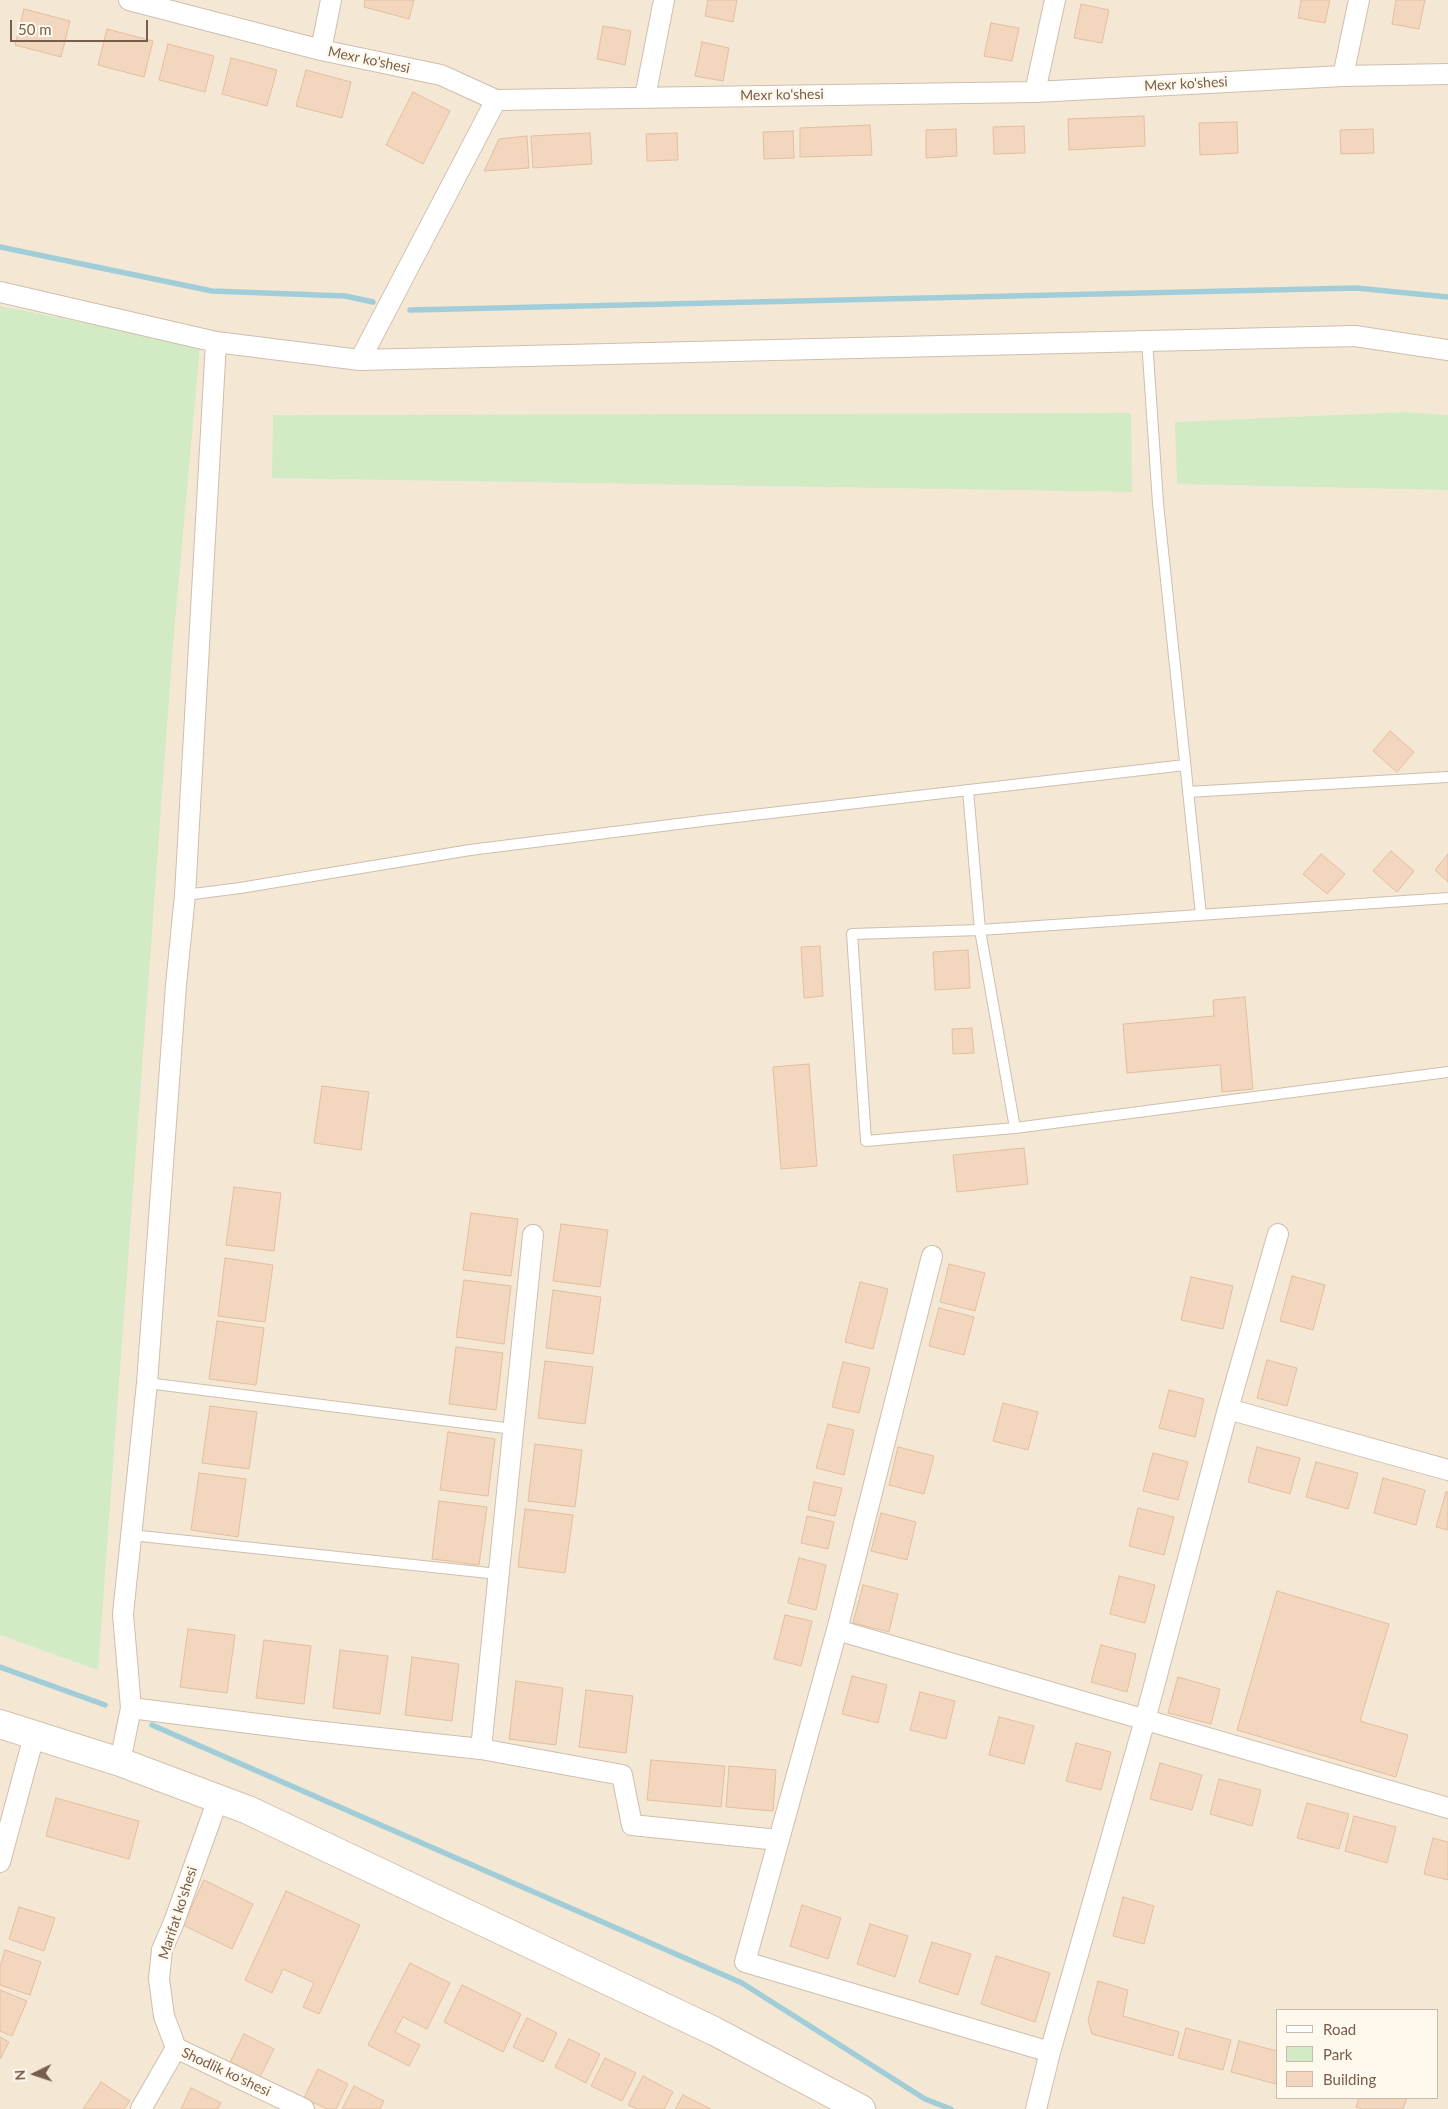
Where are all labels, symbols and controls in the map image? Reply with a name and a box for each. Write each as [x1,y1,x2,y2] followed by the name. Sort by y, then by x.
[12,10,150,42] scale bar
[18,20,52,38] text: 50 m
[326,43,412,77] street label: Mexr ko'shesi
[1144,73,1228,95] street label: Mexr ko'shesi
[740,86,824,104] street label: Mexr ko'shesi
[155,1865,201,1961] street label: Marifat ko'shesi
[1276,2009,1438,2099] legend
[1323,2020,1356,2038] text: Road
[179,2044,273,2100] street label: Shodlik ko'shesi
[1323,2045,1352,2063] text: Park
[10,2049,60,2099] north arrow
[11,2069,28,2081] text: N
[1323,2070,1376,2088] text: Building

